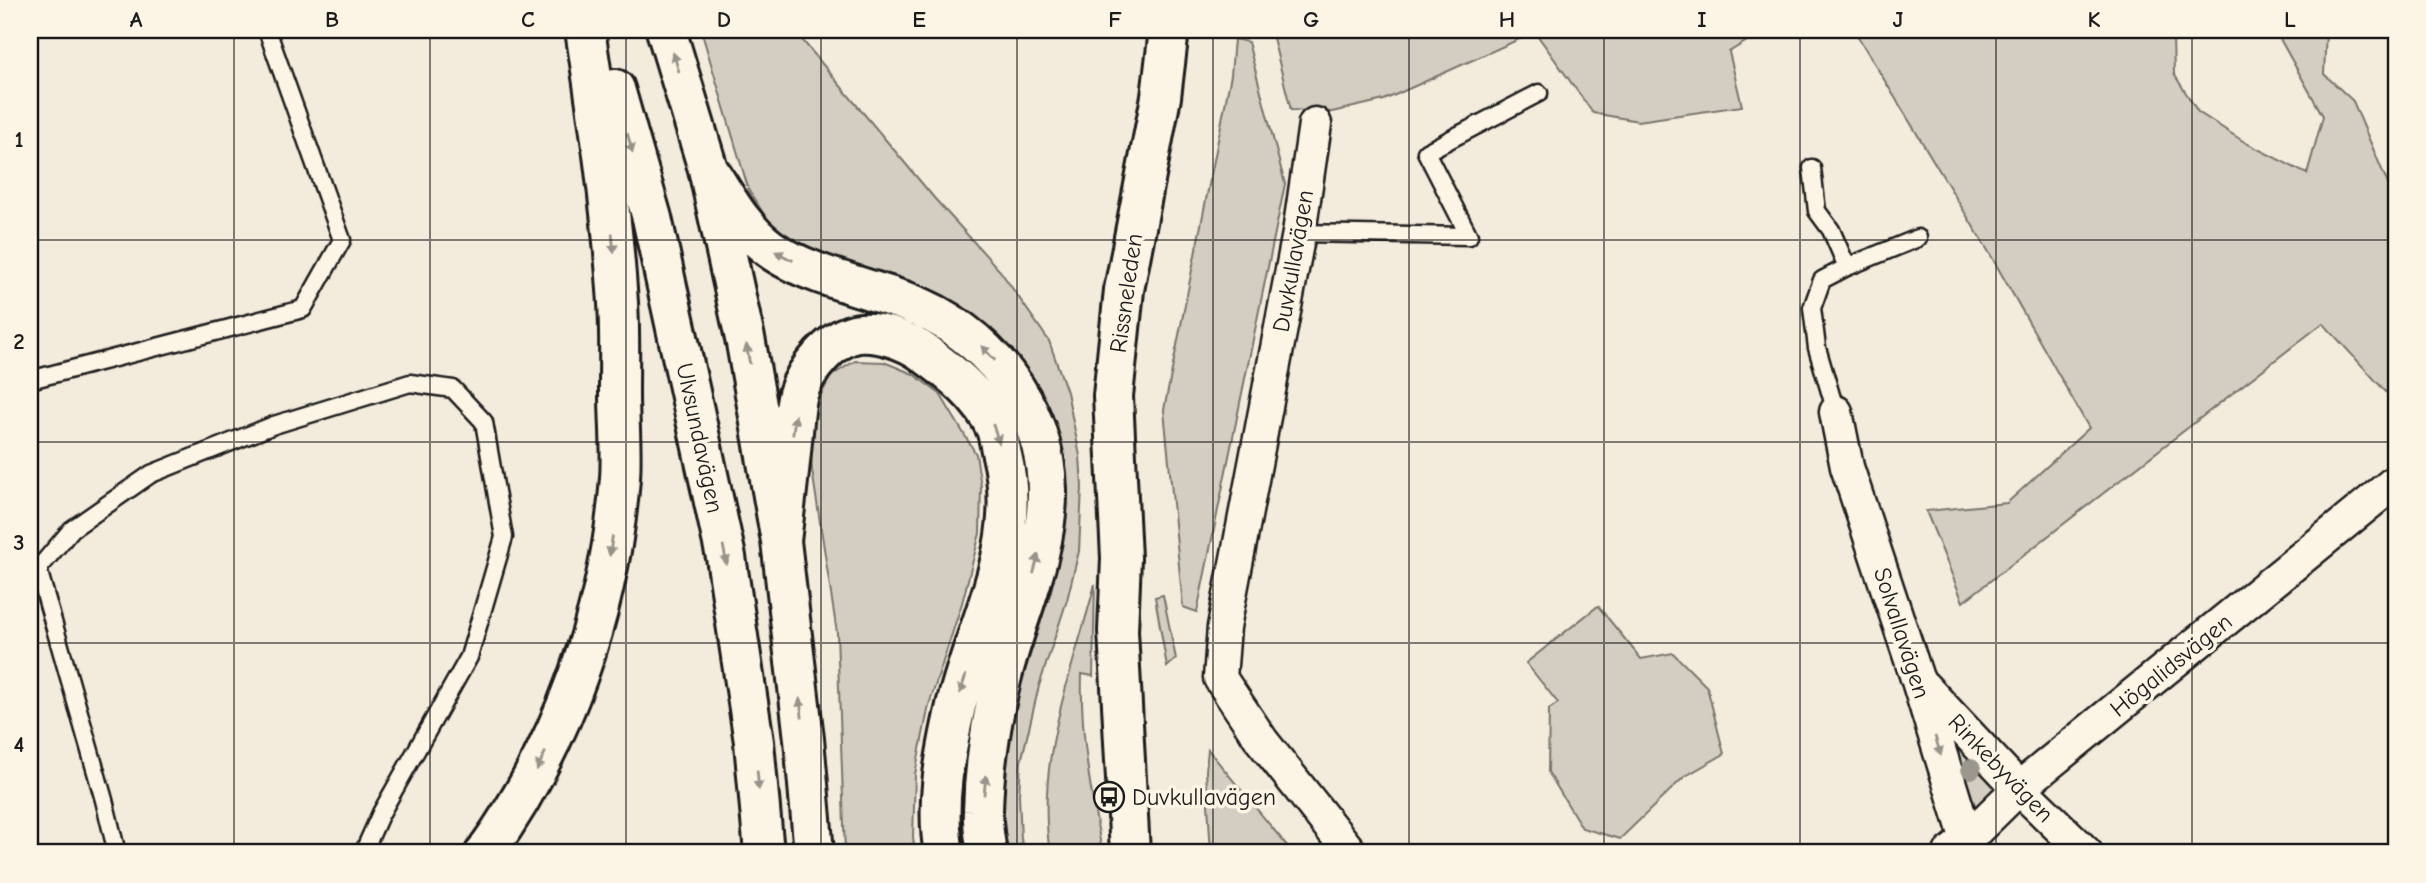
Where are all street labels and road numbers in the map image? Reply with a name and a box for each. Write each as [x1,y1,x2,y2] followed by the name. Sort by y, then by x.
[1267,188,1319,334] street label: Duvkullavägen
[1104,231,1148,355] street label: Rissneleden
[670,361,730,515] street label: Ulvsundavägen
[1868,564,1936,702] street label: Solvallavägen
[2104,607,2238,723] street label: Högalidsvägen
[1942,708,2060,828] street label: Rinkebyvägen

